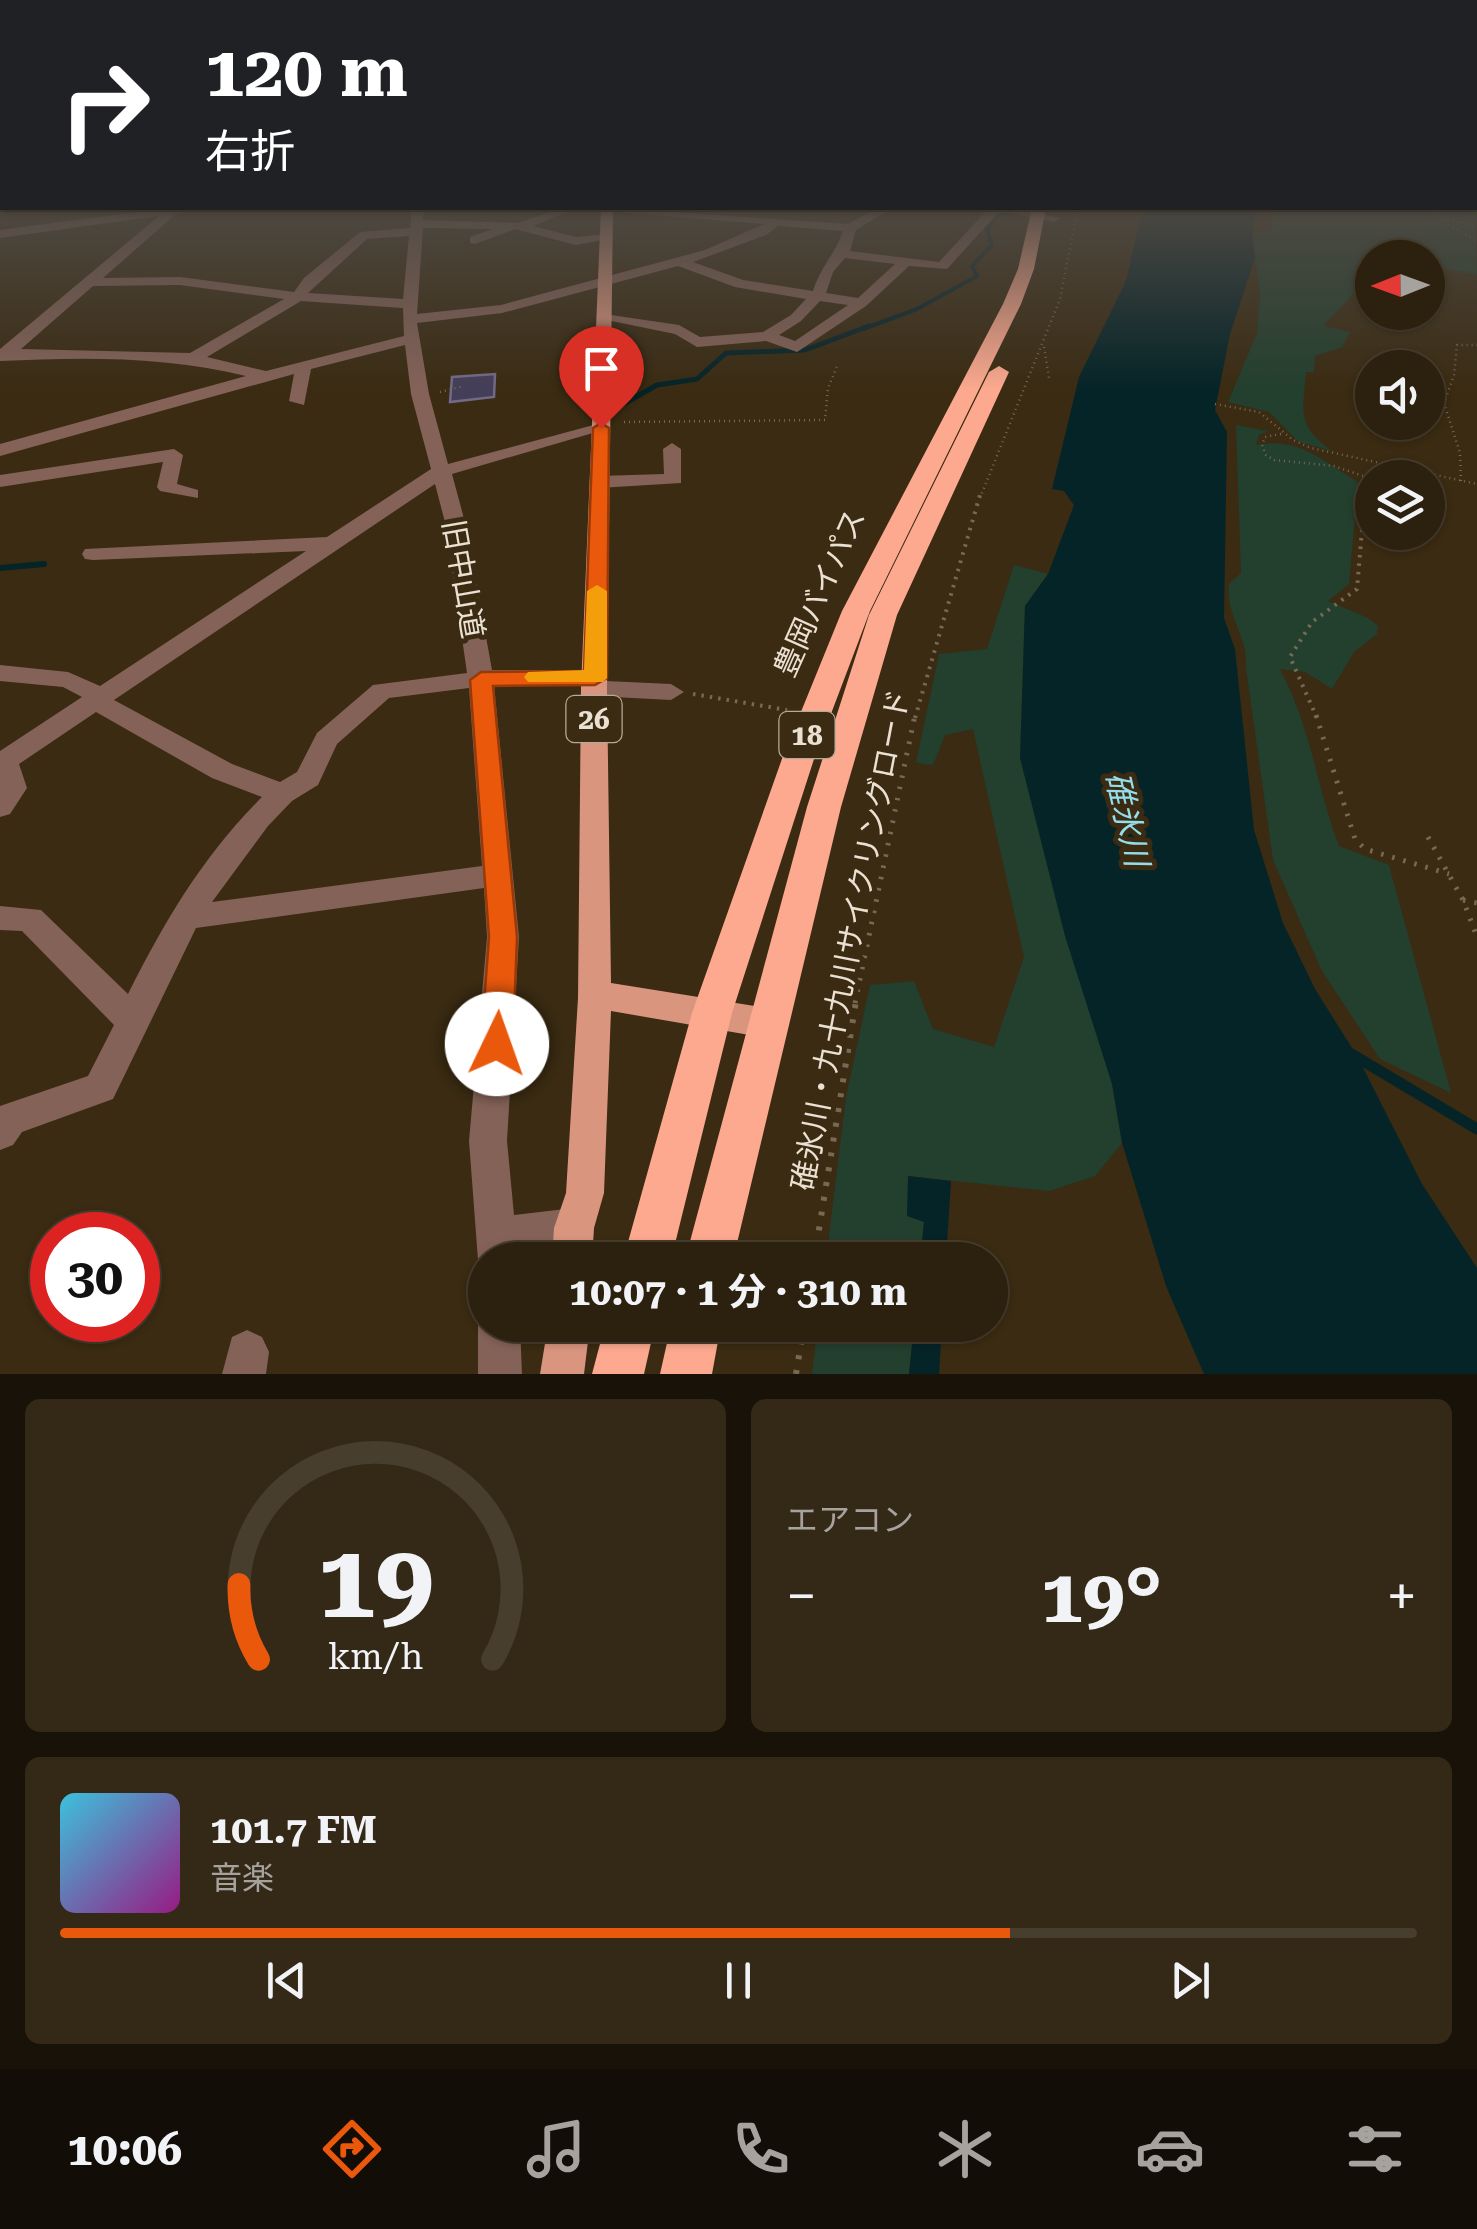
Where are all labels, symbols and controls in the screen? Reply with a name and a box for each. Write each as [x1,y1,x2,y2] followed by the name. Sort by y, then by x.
[205,31,408,113] text: 120 m
[40,40,170,170] icon: right
[205,125,295,178] text: 右折
[1355,240,1445,330] north arrow
[1355,240,1445,550] map controls
[559,326,644,429] pin
[574,341,629,396] icon: arrive
[1355,350,1445,440] button: sound
[1355,460,1445,550] button: layers
[767,504,872,682] street label: 豊岡バイパス
[436,517,491,641] street label: 旧中山道
[785,687,916,1193] street label: 碓氷川・九十九川サイクリングロード
[566,696,622,742] road number: 26
[780,712,834,758] road number: 18
[1098,768,1157,873] water label: 碓氷川
[445,992,549,1096] position arrow
[30,1212,160,1342] speed limit sign: 30
[569,1270,907,1314] text: 10:07 · 1 分 · 310 m
[786,1501,914,1539] text: エアコン
[317,1521,434,1642] text: 19
[1041,1552,1162,1640] text: 19°
[786,1564,817,1628] text: −
[1386,1564,1417,1628] text: +
[328,1636,423,1678] text: km/h
[210,1808,377,1852] text: 101.7 FM
[210,1859,274,1897] text: 音楽
[259,1953,314,2008] icon: previous
[711,1953,766,2008] icon: pause
[1163,1953,1218,2008] icon: next
[317,2114,387,2184] icon: directions
[521,2114,591,2184] icon: music
[726,2114,796,2184] icon: phone
[930,2114,1000,2184] icon: climate
[1135,2114,1205,2184] icon: car
[1340,2114,1410,2184] icon: filters
[67,2123,182,2176] text: 10:06

